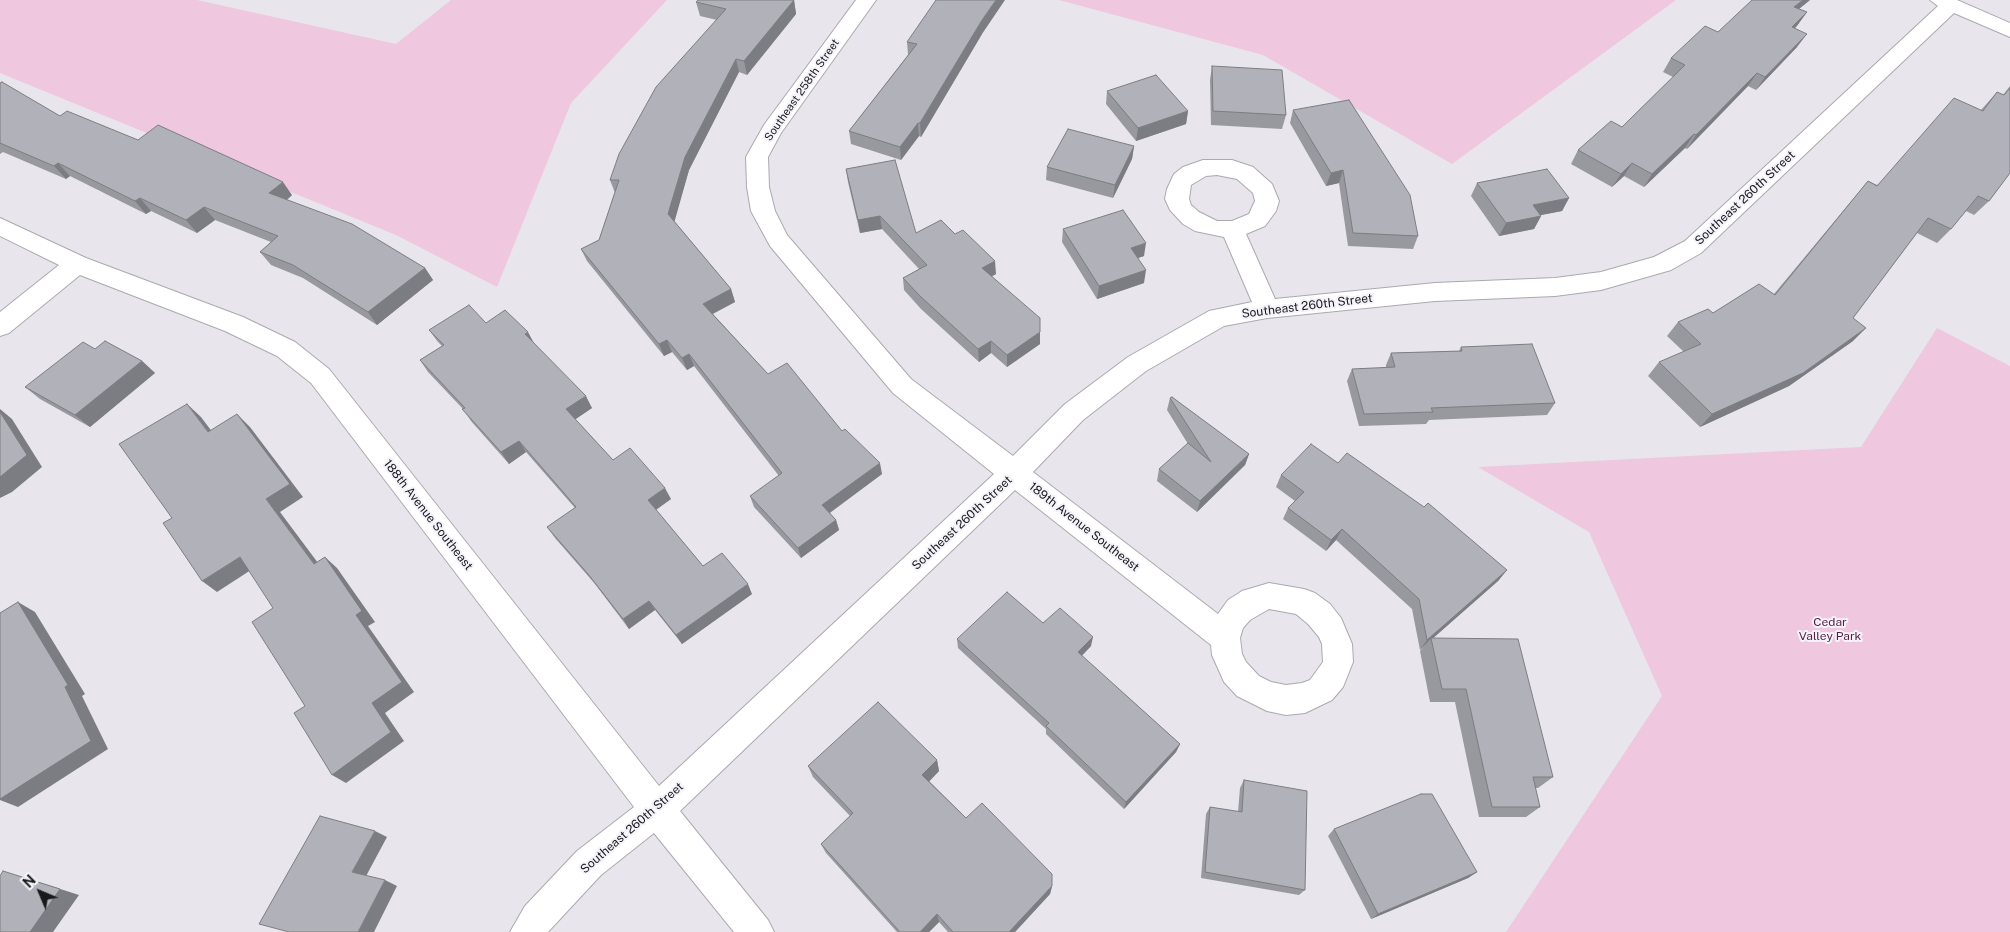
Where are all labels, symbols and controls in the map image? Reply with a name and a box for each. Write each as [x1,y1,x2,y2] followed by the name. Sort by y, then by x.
[762,37,842,143] street label: Southeast 258th Street
[1692,148,1798,248] street label: Southeast 260th Street
[1241,291,1373,321] street label: Southeast 260th Street
[380,457,476,573] street label: 188th Avenue Southeast
[909,473,1015,573] street label: Southeast 260th Street
[1026,479,1142,575] street label: 189th Avenue Southeast
[1799,615,1861,643] park label: Cedar Valley Park
[578,779,686,877] street label: Southeast 260th Street
[15,867,65,917] north arrow
[20,872,39,891] text: N

